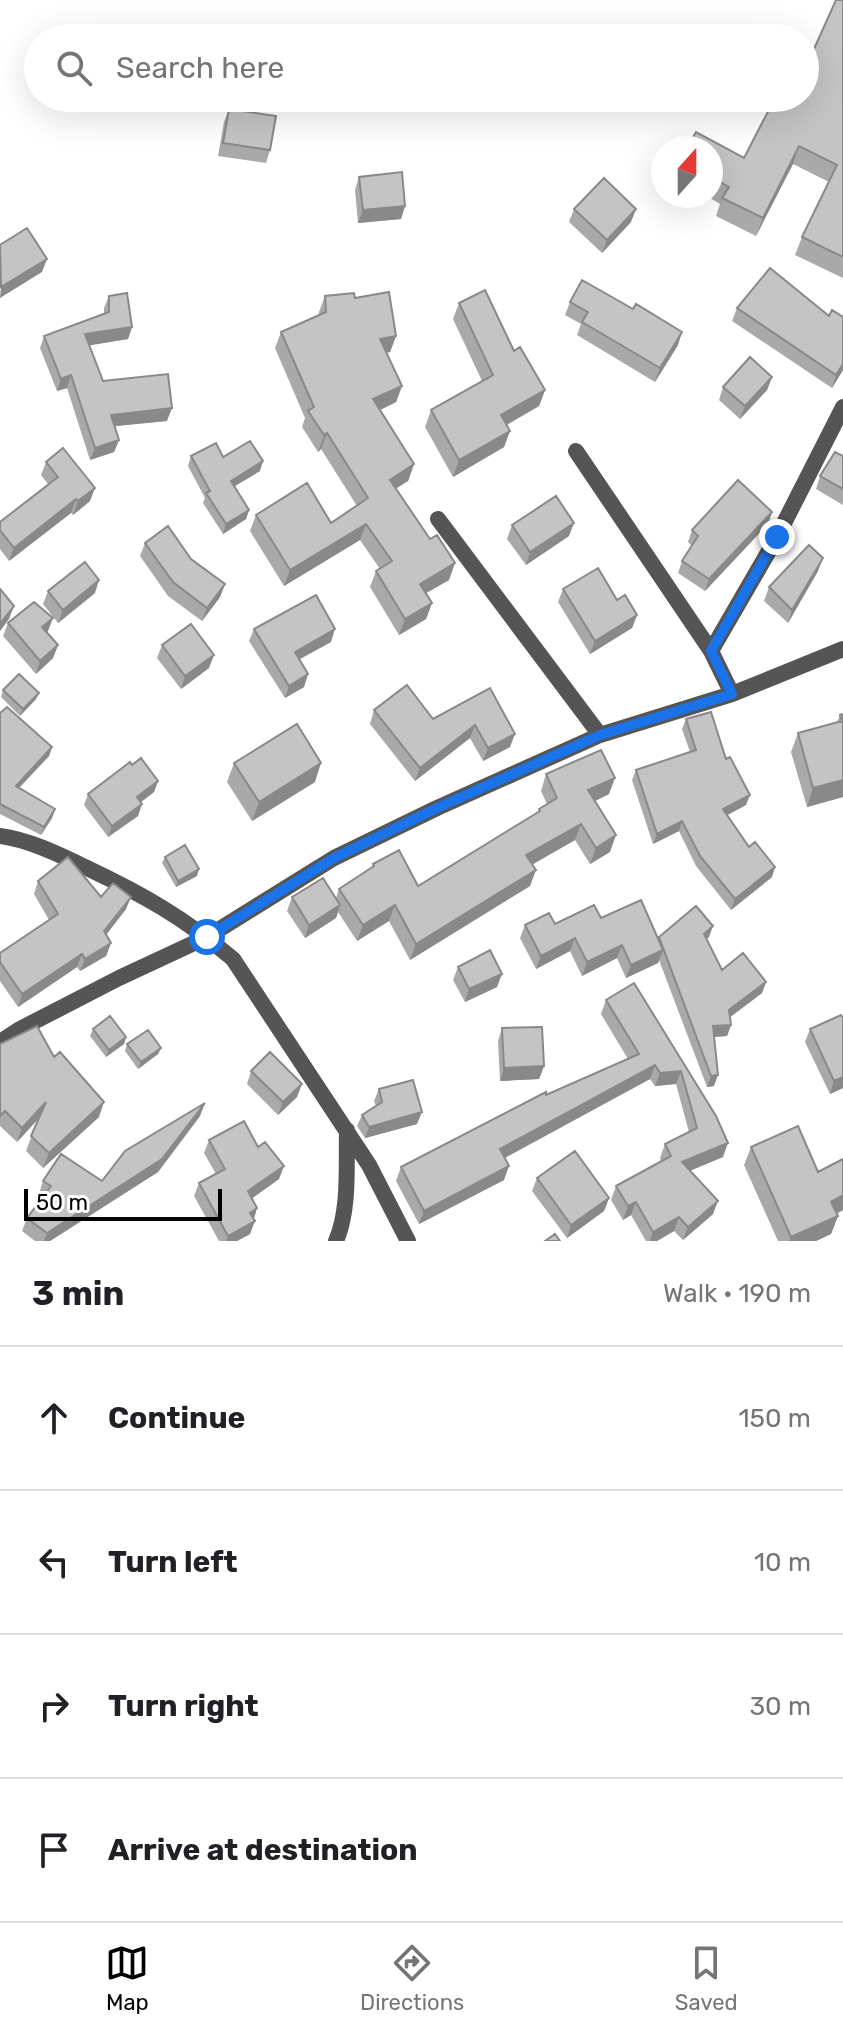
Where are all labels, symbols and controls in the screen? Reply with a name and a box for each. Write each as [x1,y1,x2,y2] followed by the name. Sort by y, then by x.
[24,24,819,112] search box
[52,46,96,90] icon: search
[116,50,284,86] text: Search here
[651,136,723,208] north arrow
[759,519,795,555] route end
[189,919,225,955] route start
[24,1185,222,1221] scale bar
[36,1189,88,1216] text: 50 m
[32,1273,124,1314] text: 3 min
[663,1278,811,1309] text: Walk · 190 m
[32,1396,76,1440] icon: ahead
[108,1400,245,1436] text: Continue
[738,1403,811,1434] text: 150 m
[32,1540,76,1584] icon: left
[108,1544,238,1580] text: Turn left
[754,1547,811,1578] text: 10 m
[32,1684,76,1728] icon: right
[108,1688,259,1724] text: Turn right
[749,1691,811,1722] text: 30 m
[32,1828,76,1872] icon: arrive
[108,1832,418,1868] text: Arrive at destination
[105,1941,149,2016] tab: Map
[360,1941,464,2016] tab: Directions
[675,1941,738,2016] tab: Saved

